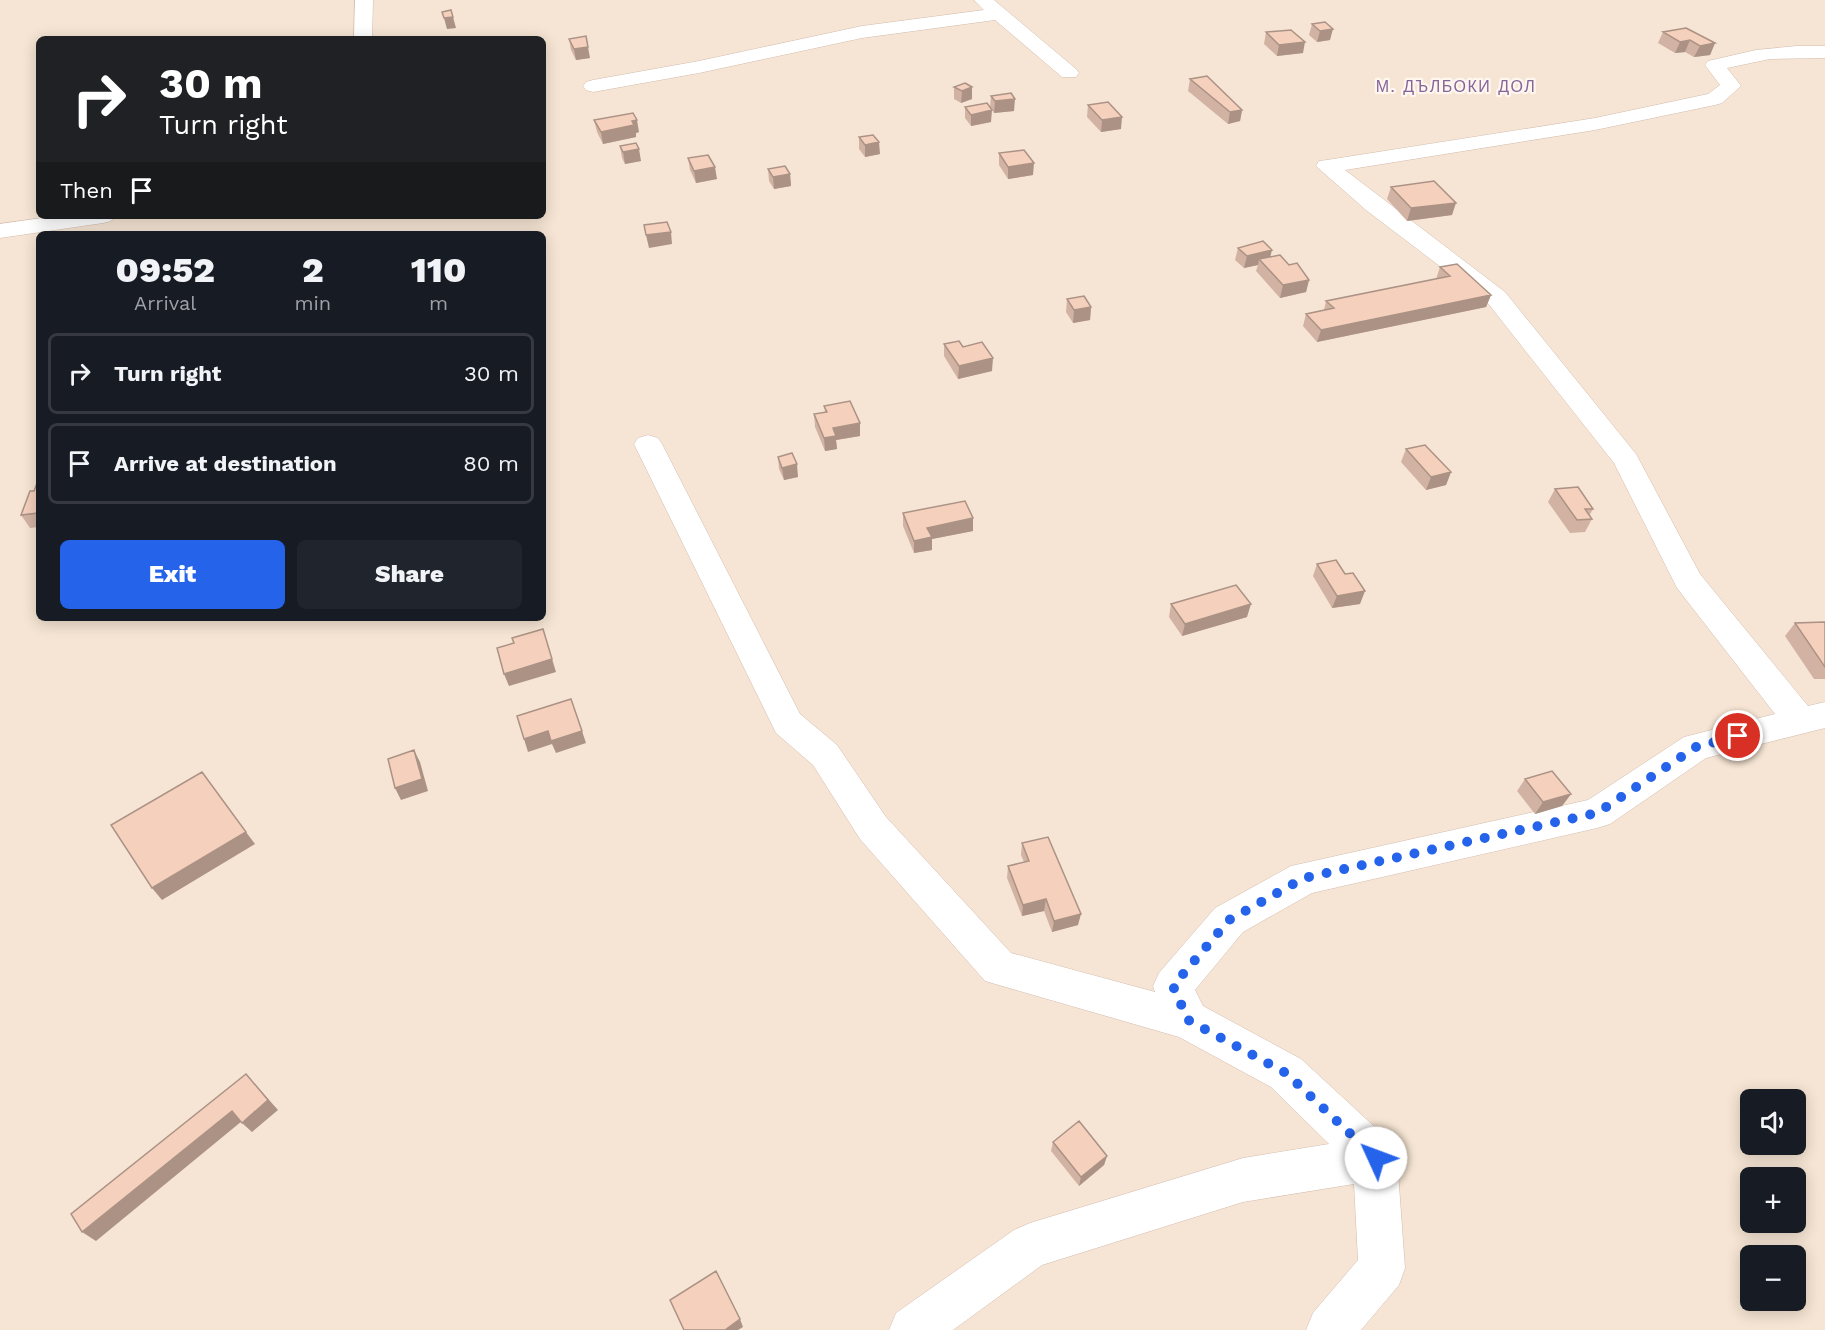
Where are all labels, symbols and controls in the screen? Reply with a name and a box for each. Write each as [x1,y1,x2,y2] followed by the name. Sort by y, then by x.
[159,59,263,108] text: 30 m
[60,60,138,138] icon: right
[1376,77,1536,96] district label: М. ДЪЛБОКИ ДОЛ
[159,109,288,141] text: Turn right
[125,174,158,207] icon: arrive
[60,178,113,203] text: Then
[116,249,215,291] text: 09:52
[302,249,324,291] text: 2
[411,249,466,291] text: 110
[134,291,196,315] text: Arrival
[294,291,331,315] text: min
[429,291,448,315] text: m
[63,357,96,390] icon: right
[114,361,221,386] text: Turn right
[464,361,519,386] text: 30 m
[63,447,96,480] icon: arrive
[114,451,337,476] text: Arrive at destination
[463,451,519,476] text: 80 m
[60,540,285,609] button: Exit
[297,540,522,609] button: Share
[1712,710,1763,761] pin
[1721,719,1754,752] icon: arrive
[1740,1089,1806,1311] map controls
[1740,1089,1806,1155] button: sound
[1344,1126,1408,1190] position arrow
[1740,1167,1806,1233] button: +
[1740,1245,1806,1311] button: −

